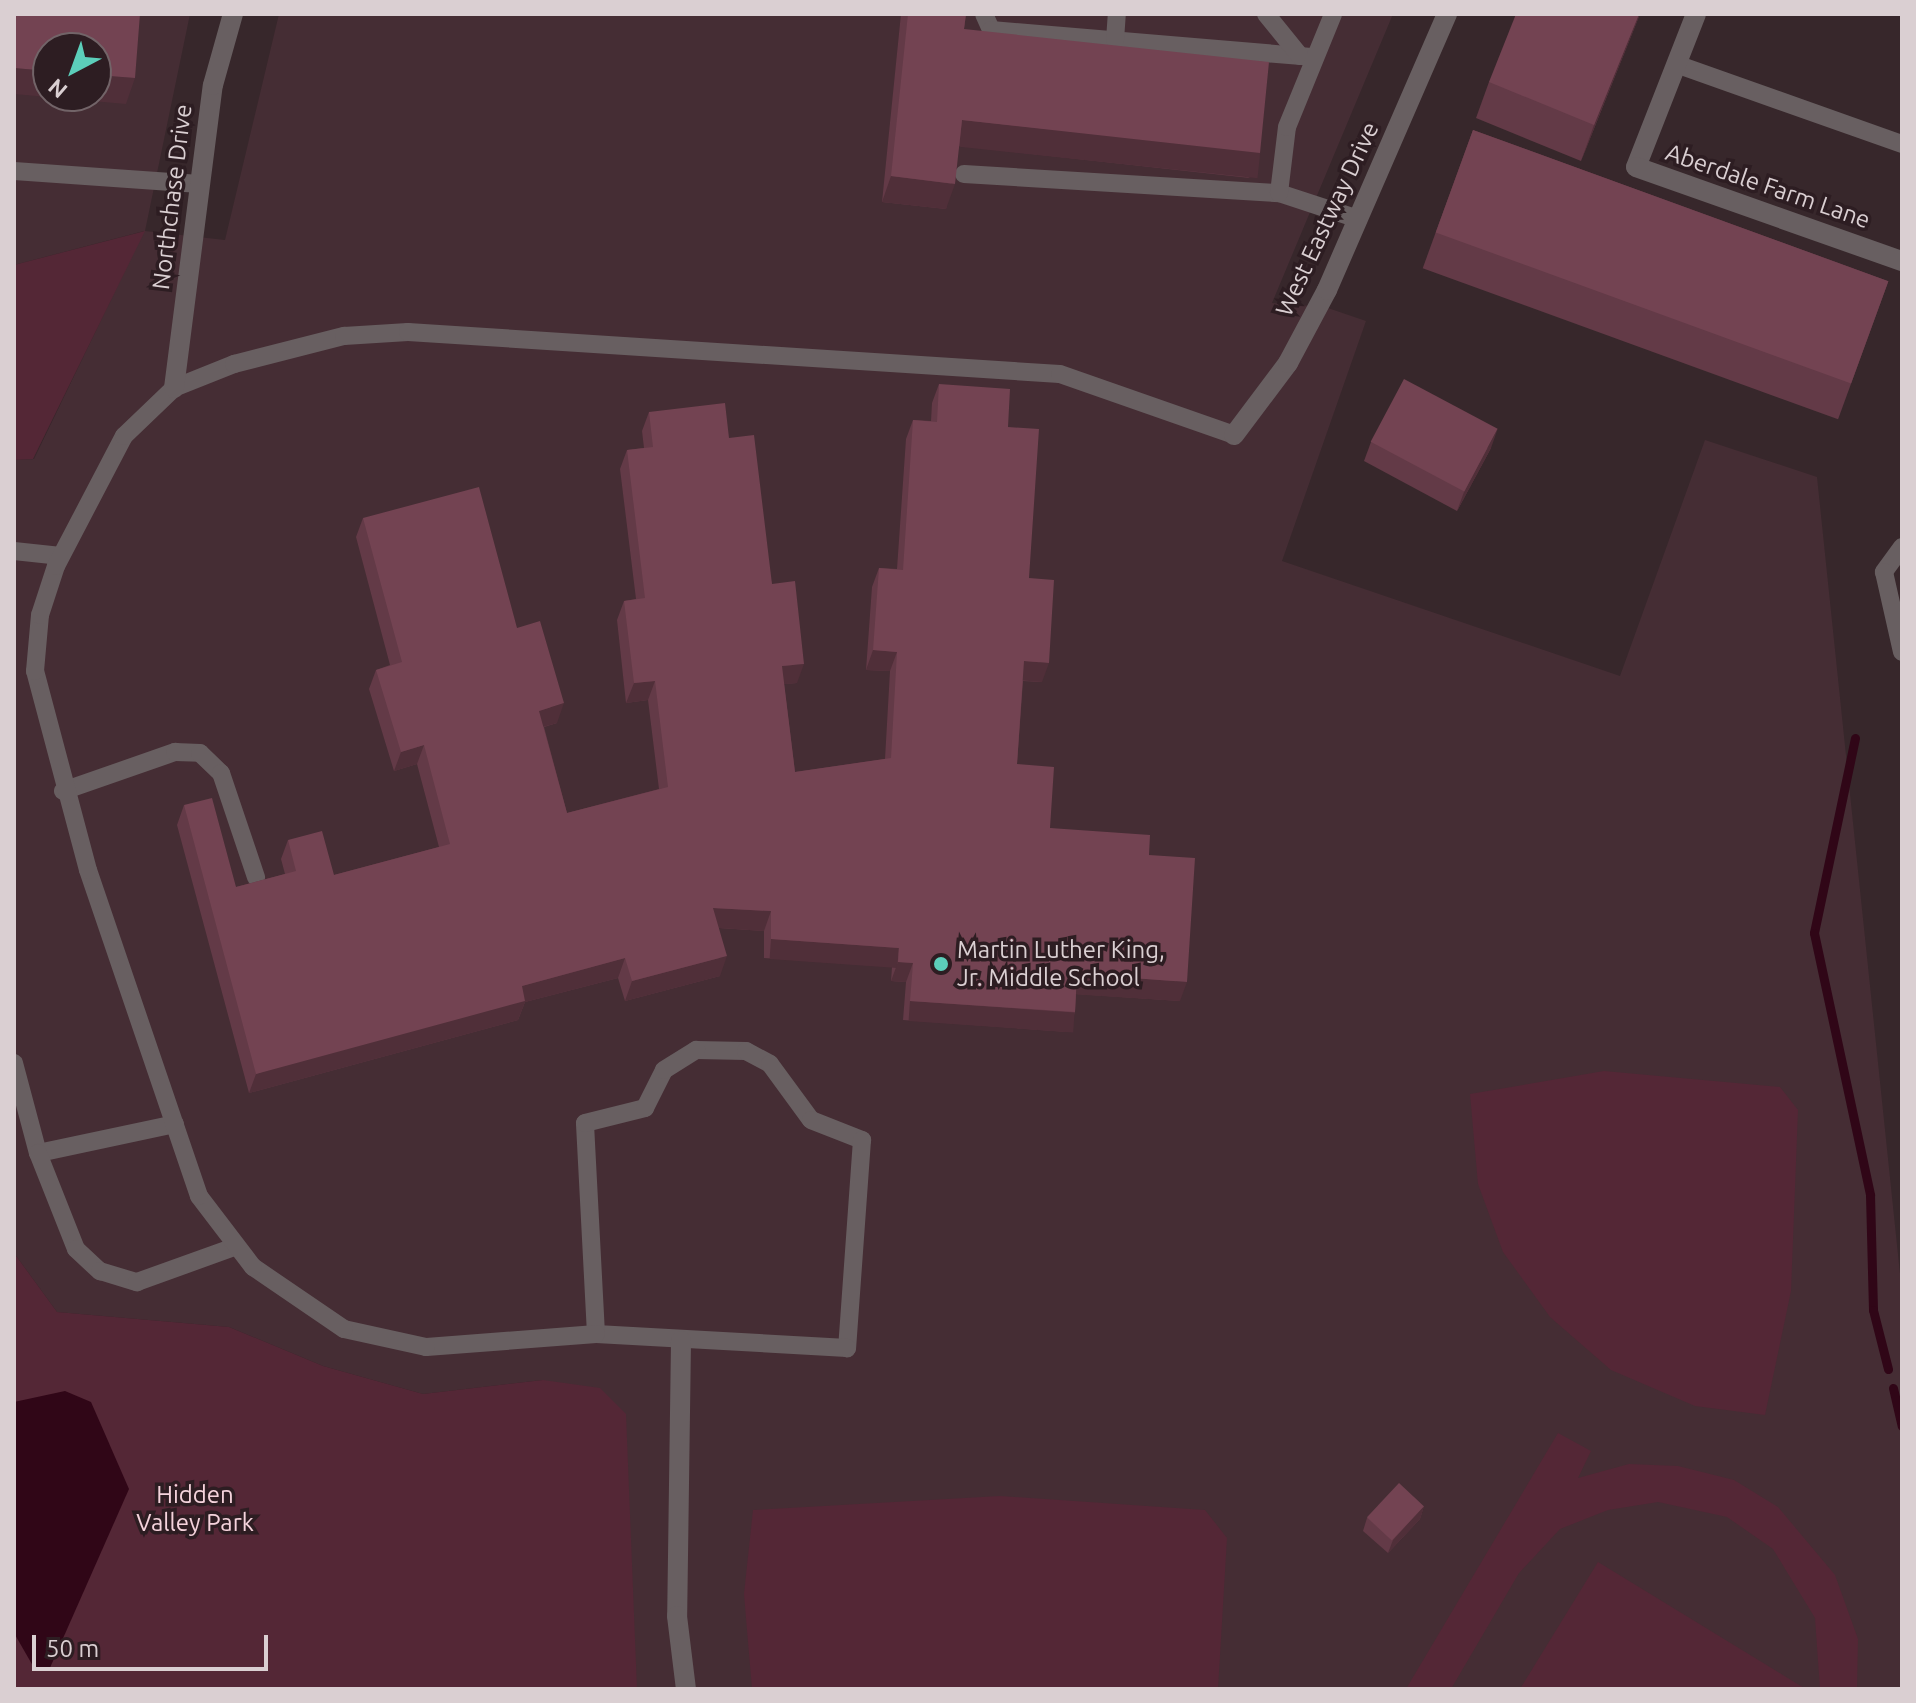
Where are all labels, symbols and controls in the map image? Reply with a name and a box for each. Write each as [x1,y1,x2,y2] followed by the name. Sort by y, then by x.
[32,32,112,112] north arrow
[43,74,72,104] text: N
[146,103,198,291] street label: Northchase Drive
[1269,117,1385,321] street label: West Eastway Drive
[1662,138,1874,234] street label: Aberdale Farm Lane
[957,936,1165,992] place label: Martin Luther King, Jr. Middle School
[932,955,950,973] marker: Martin Luther King, Jr. Middle School
[136,1481,254,1537] park label: Hidden Valley Park
[36,1619,272,1669] scale bar
[46,1635,99,1662] text: 50 m

